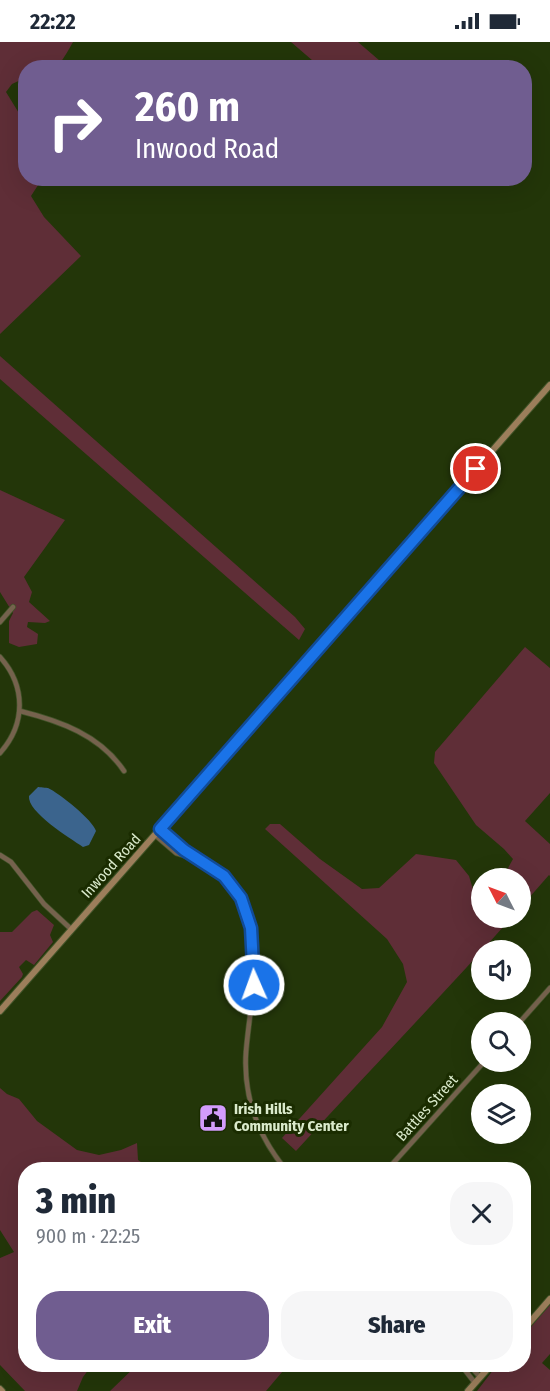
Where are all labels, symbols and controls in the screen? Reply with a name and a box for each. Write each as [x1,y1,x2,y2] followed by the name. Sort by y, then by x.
[30,8,76,35] text: 22:22
[135,82,240,132] text: 260 m
[36,84,114,162] icon: right
[135,133,279,165] text: Inwood Road
[450,443,501,494] pin
[459,452,492,485] icon: arrive
[78,830,144,902] street label: Inwood Road
[471,868,531,928] north arrow
[471,868,531,1144] map controls
[471,940,531,1000] button: sound
[222,953,286,1017] position arrow
[471,1012,531,1072] button: search
[392,1071,462,1145] street label: Battles Street
[471,1084,531,1144] button: layers
[234,1100,349,1135] place label: Irish Hills Community Center
[197,1102,229,1134] public building icon: Irish Hills Community Center
[36,1179,116,1223] text: 3 min
[450,1182,513,1245] button: close
[36,1224,140,1248] text: 900 m · 22:25
[36,1291,269,1360] button: Exit
[281,1291,513,1360] button: Share

